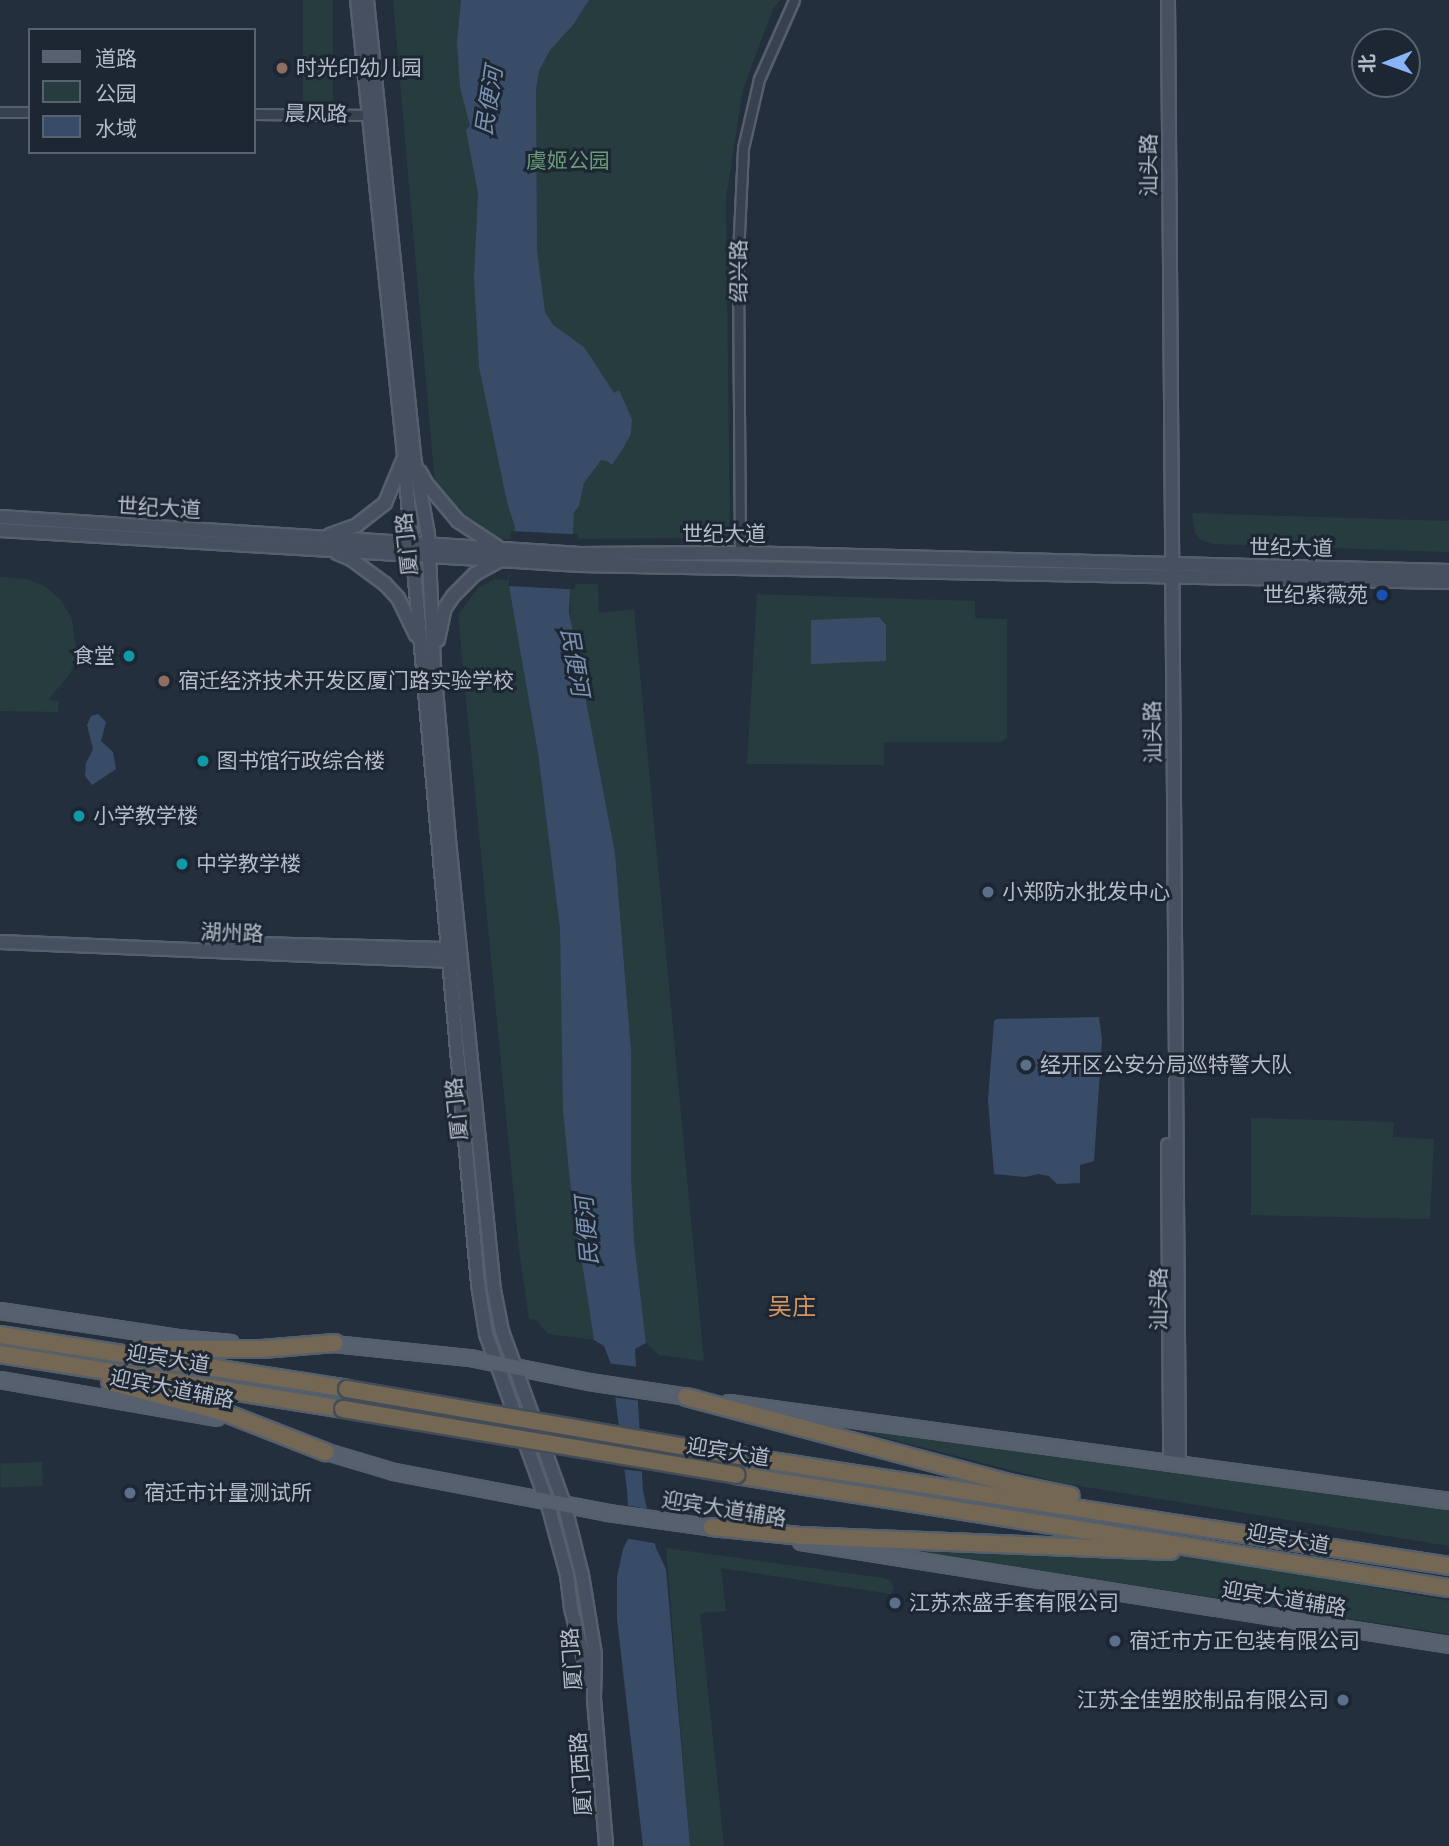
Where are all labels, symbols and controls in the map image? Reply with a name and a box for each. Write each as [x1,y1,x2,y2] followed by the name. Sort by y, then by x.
[28,28,256,154] legend
[1351,28,1421,98] north arrow
[95,46,137,71] text: 道路
[1356,54,1378,73] text: 北
[296,55,422,81] place label: 时光印幼儿园
[274,60,290,76] marker: 时光印幼儿园
[470,65,508,137] water label: 民便河
[95,81,137,106] text: 公园
[284,101,348,127] street label: 晨风路
[95,116,137,141] text: 水域
[1136,134,1162,196] street label: 汕头路
[526,148,610,174] park label: 虞姬公园
[726,240,752,302] street label: 绍兴路
[116,493,202,523] street label: 世纪大道
[391,511,423,577] street label: 厦门路
[682,521,766,547] street label: 世纪大道
[1249,535,1333,561] street label: 世纪大道
[1263,582,1368,608] place label: 世纪紫薇苑
[1374,587,1390,603] marker: 世纪紫薇苑
[555,626,595,698] water label: 民便河
[73,643,115,669] place label: 食堂
[121,648,137,664] marker: 食堂
[178,668,514,694] place label: 宿迁经济技术开发区厦门路实验学校
[156,673,172,689] marker: 宿迁经济技术开发区厦门路实验学校
[1140,700,1166,764] street label: 汕头路
[217,748,385,774] place label: 图书馆行政综合楼
[195,753,211,769] marker: 图书馆行政综合楼
[93,803,198,829] place label: 小学教学楼
[71,808,87,824] marker: 小学教学楼
[196,851,301,877] place label: 中学教学楼
[174,856,190,872] marker: 中学教学楼
[1002,879,1170,905] place label: 小郑防水批发中心
[980,884,996,900] marker: 小郑防水批发中心
[200,919,264,947] street label: 湖州路
[1040,1052,1292,1078] place label: 经开区公安分局巡特警大队
[1018,1057,1034,1073] marker: 经开区公安分局巡特警大队
[441,1076,473,1142] street label: 厦门路
[570,1195,604,1267] water label: 民便河
[1146,1268,1172,1330] street label: 汕头路
[768,1293,816,1321] district label: 吴庄
[125,1340,211,1378] street label: 迎宾大道
[108,1365,236,1413] street label: 迎宾大道辅路
[685,1433,771,1471] street label: 迎宾大道
[144,1480,312,1506] place label: 宿迁市计量测试所
[122,1485,138,1501] marker: 宿迁市计量测试所
[660,1487,788,1531] street label: 迎宾大道辅路
[1244,1519,1332,1559] street label: 迎宾大道
[1220,1577,1348,1621] street label: 迎宾大道辅路
[909,1590,1119,1616] place label: 江苏杰盛手套有限公司
[887,1595,903,1611] marker: 江苏杰盛手套有限公司
[557,1627,587,1691] street label: 厦门路
[1129,1628,1360,1654] place label: 宿迁市方正包装有限公司
[1107,1633,1123,1649] marker: 宿迁市方正包装有限公司
[1077,1687,1329,1713] place label: 江苏全佳塑胶制品有限公司
[1335,1692,1351,1708] marker: 江苏全佳塑胶制品有限公司
[566,1731,596,1817] street label: 厦门西路

